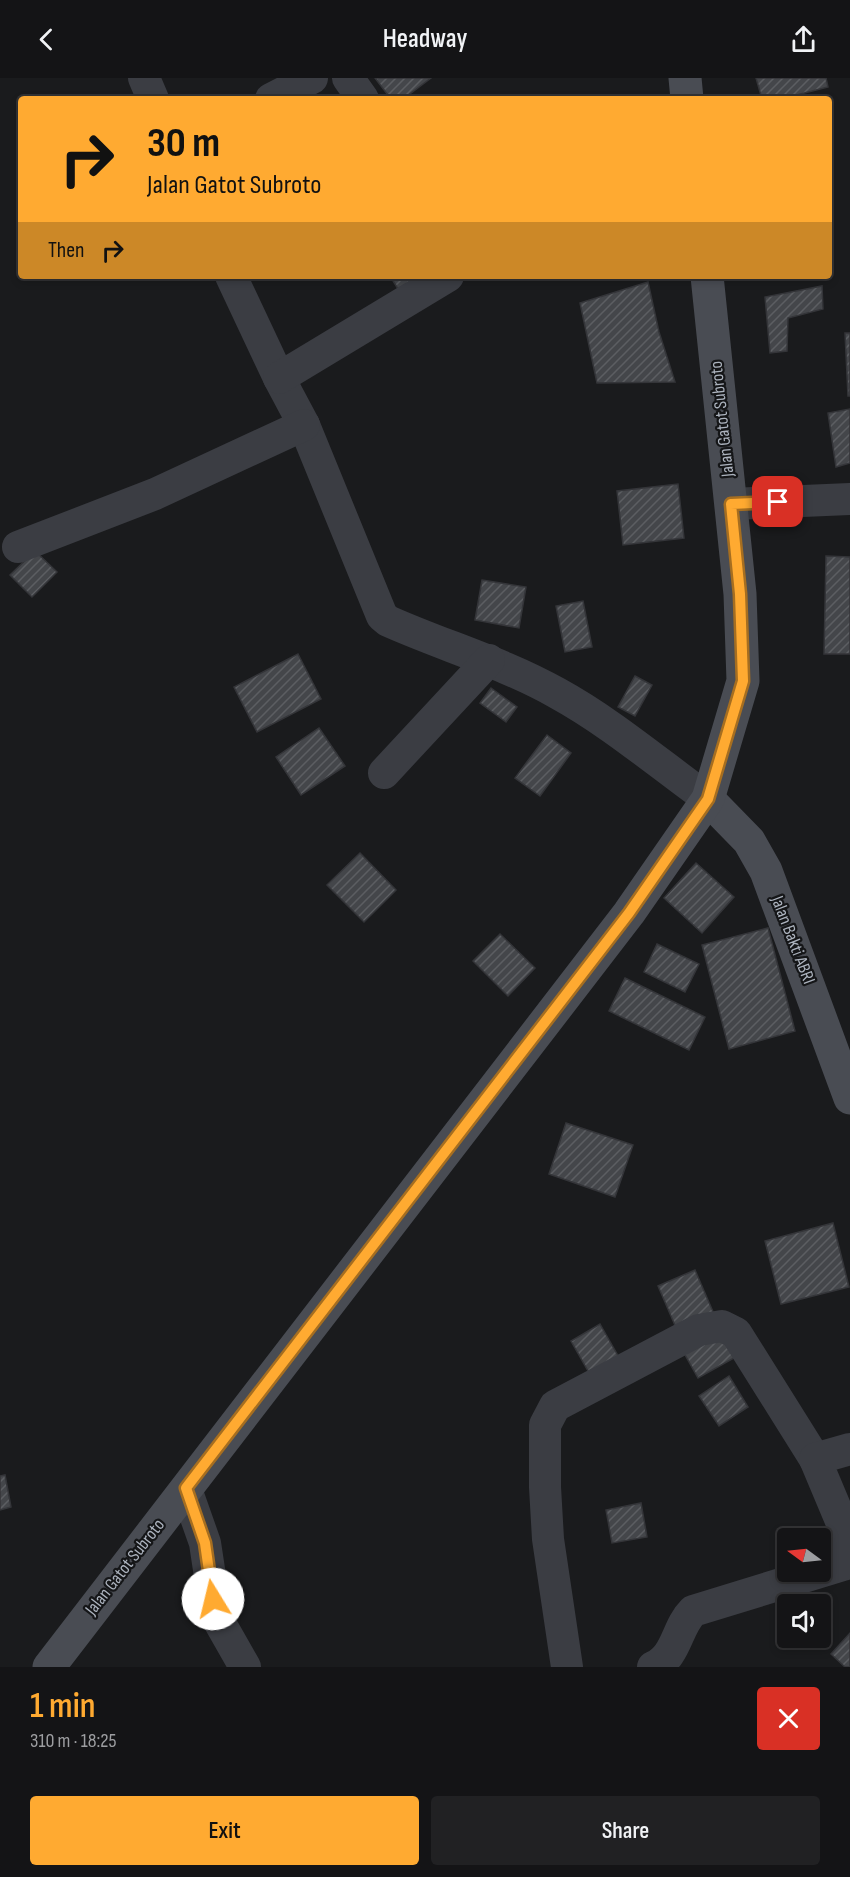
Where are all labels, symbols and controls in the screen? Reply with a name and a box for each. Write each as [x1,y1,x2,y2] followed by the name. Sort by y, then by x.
[30,23,63,56] icon: back
[383,23,467,55] text: Headway
[787,23,820,56] icon: share
[147,118,220,169] text: 30 m
[48,120,126,198] icon: right
[147,169,321,201] text: Jalan Gatot Subroto
[96,234,129,267] icon: right
[48,237,84,264] text: Then
[705,360,739,479] street label: Jalan Gatot Subroto
[752,476,803,527] pin
[761,485,794,518] icon: arrive
[766,892,819,987] street label: Jalan Bakti ABRI
[80,1515,169,1620] street label: Jalan Gatot Subroto
[777,1528,831,1582] north arrow
[777,1528,831,1648] map controls
[181,1567,245,1631] position arrow
[777,1594,831,1648] button: sound
[30,1685,95,1728] text: 1 min
[757,1687,820,1750] button: close
[30,1729,116,1753] text: 310 m · 18:25
[30,1796,419,1865] button: Exit
[431,1796,820,1865] button: Share

